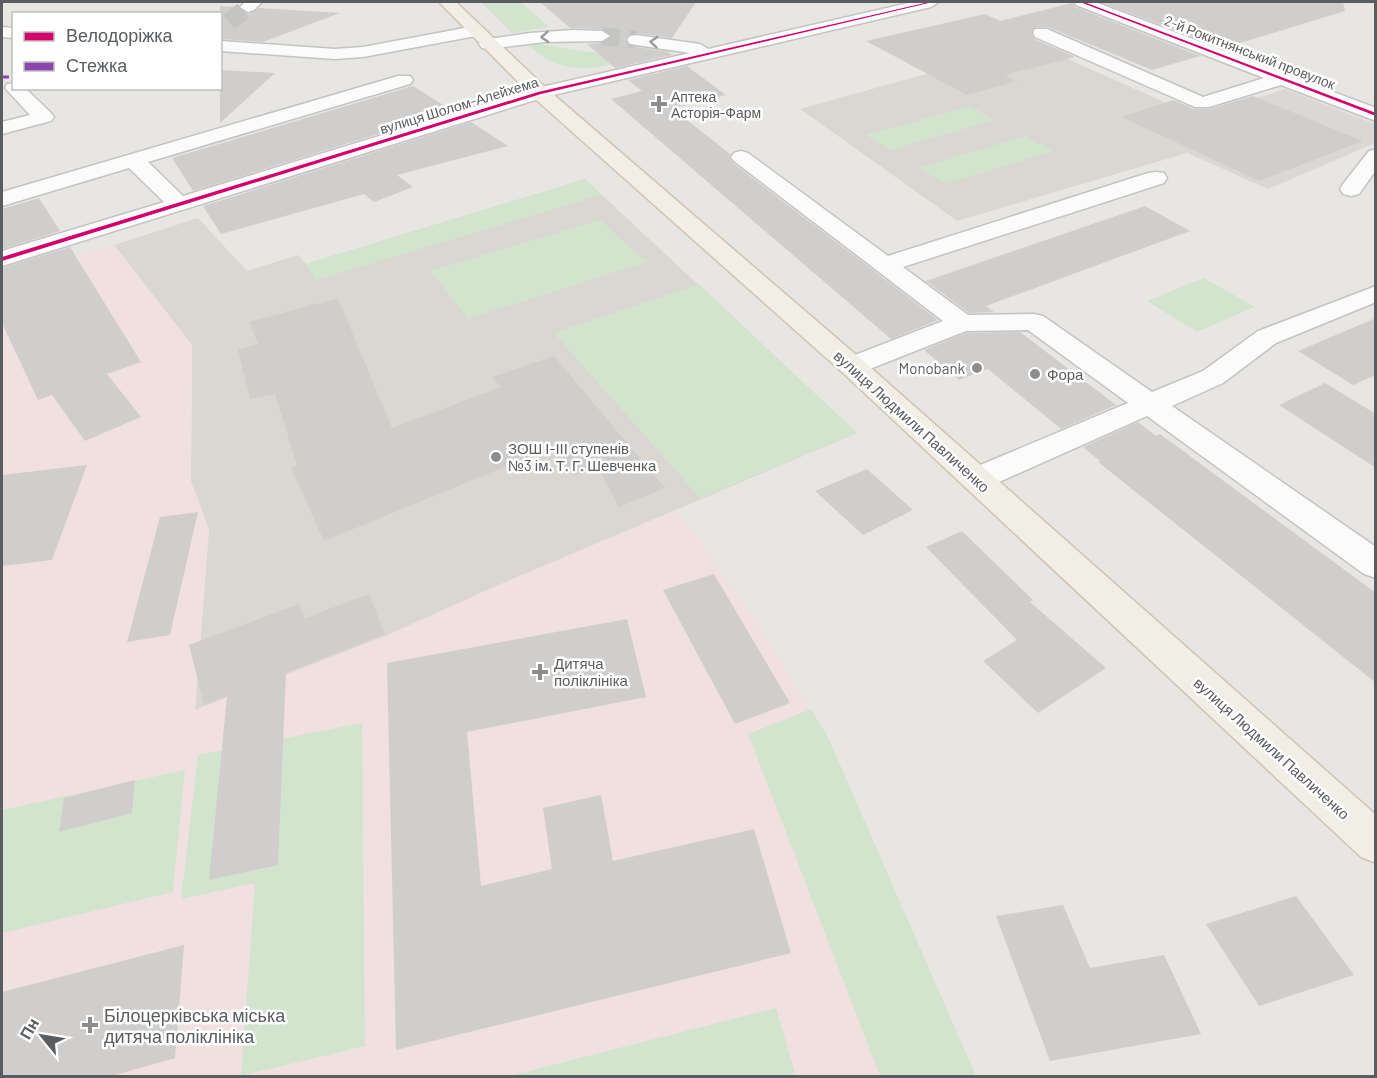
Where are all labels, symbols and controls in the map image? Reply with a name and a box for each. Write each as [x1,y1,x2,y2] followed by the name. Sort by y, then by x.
[12,12,222,90] legend
[1162,12,1339,93] street label: 2-й Рокитнянський провулок
[66,24,174,46] text: Велодоріжка
[540,30,549,43] one-way arrow
[650,36,659,49] one-way arrow
[66,54,128,76] text: Стежка
[378,73,541,137] street label: вулиця Шолом-Алейхема
[671,88,761,121] place label: Аптека Асторія-Фарм
[652,97,666,111] marker: Аптека Асторія-Фарм
[830,346,994,496] street label: вулиця Людмили Павличенко
[899,359,965,377] place label: Monobank
[970,361,984,375] marker: Monobank
[1047,365,1084,383] place label: Фора
[1028,367,1042,381] marker: Фора
[508,439,657,474] place label: ЗОШ І-ІІІ ступенів №3 ім. Т. Г. Шевченка
[489,450,503,464] marker: ЗОШ І-ІІІ ступенів №3 ім. Т. Г. Шевченка
[554,654,629,689] place label: Дитяча поліклініка
[531,663,549,681] marker: Дитяча поліклініка
[1190,673,1354,823] street label: вулиця Людмили Павличенко
[104,1004,286,1047] place label: Білоцерківська міська дитяча поліклініка
[12,1006,72,1066] north arrow
[15,1014,42,1042] text: Пн
[81,1016,99,1034] marker: Білоцерківська міська дитяча поліклініка

